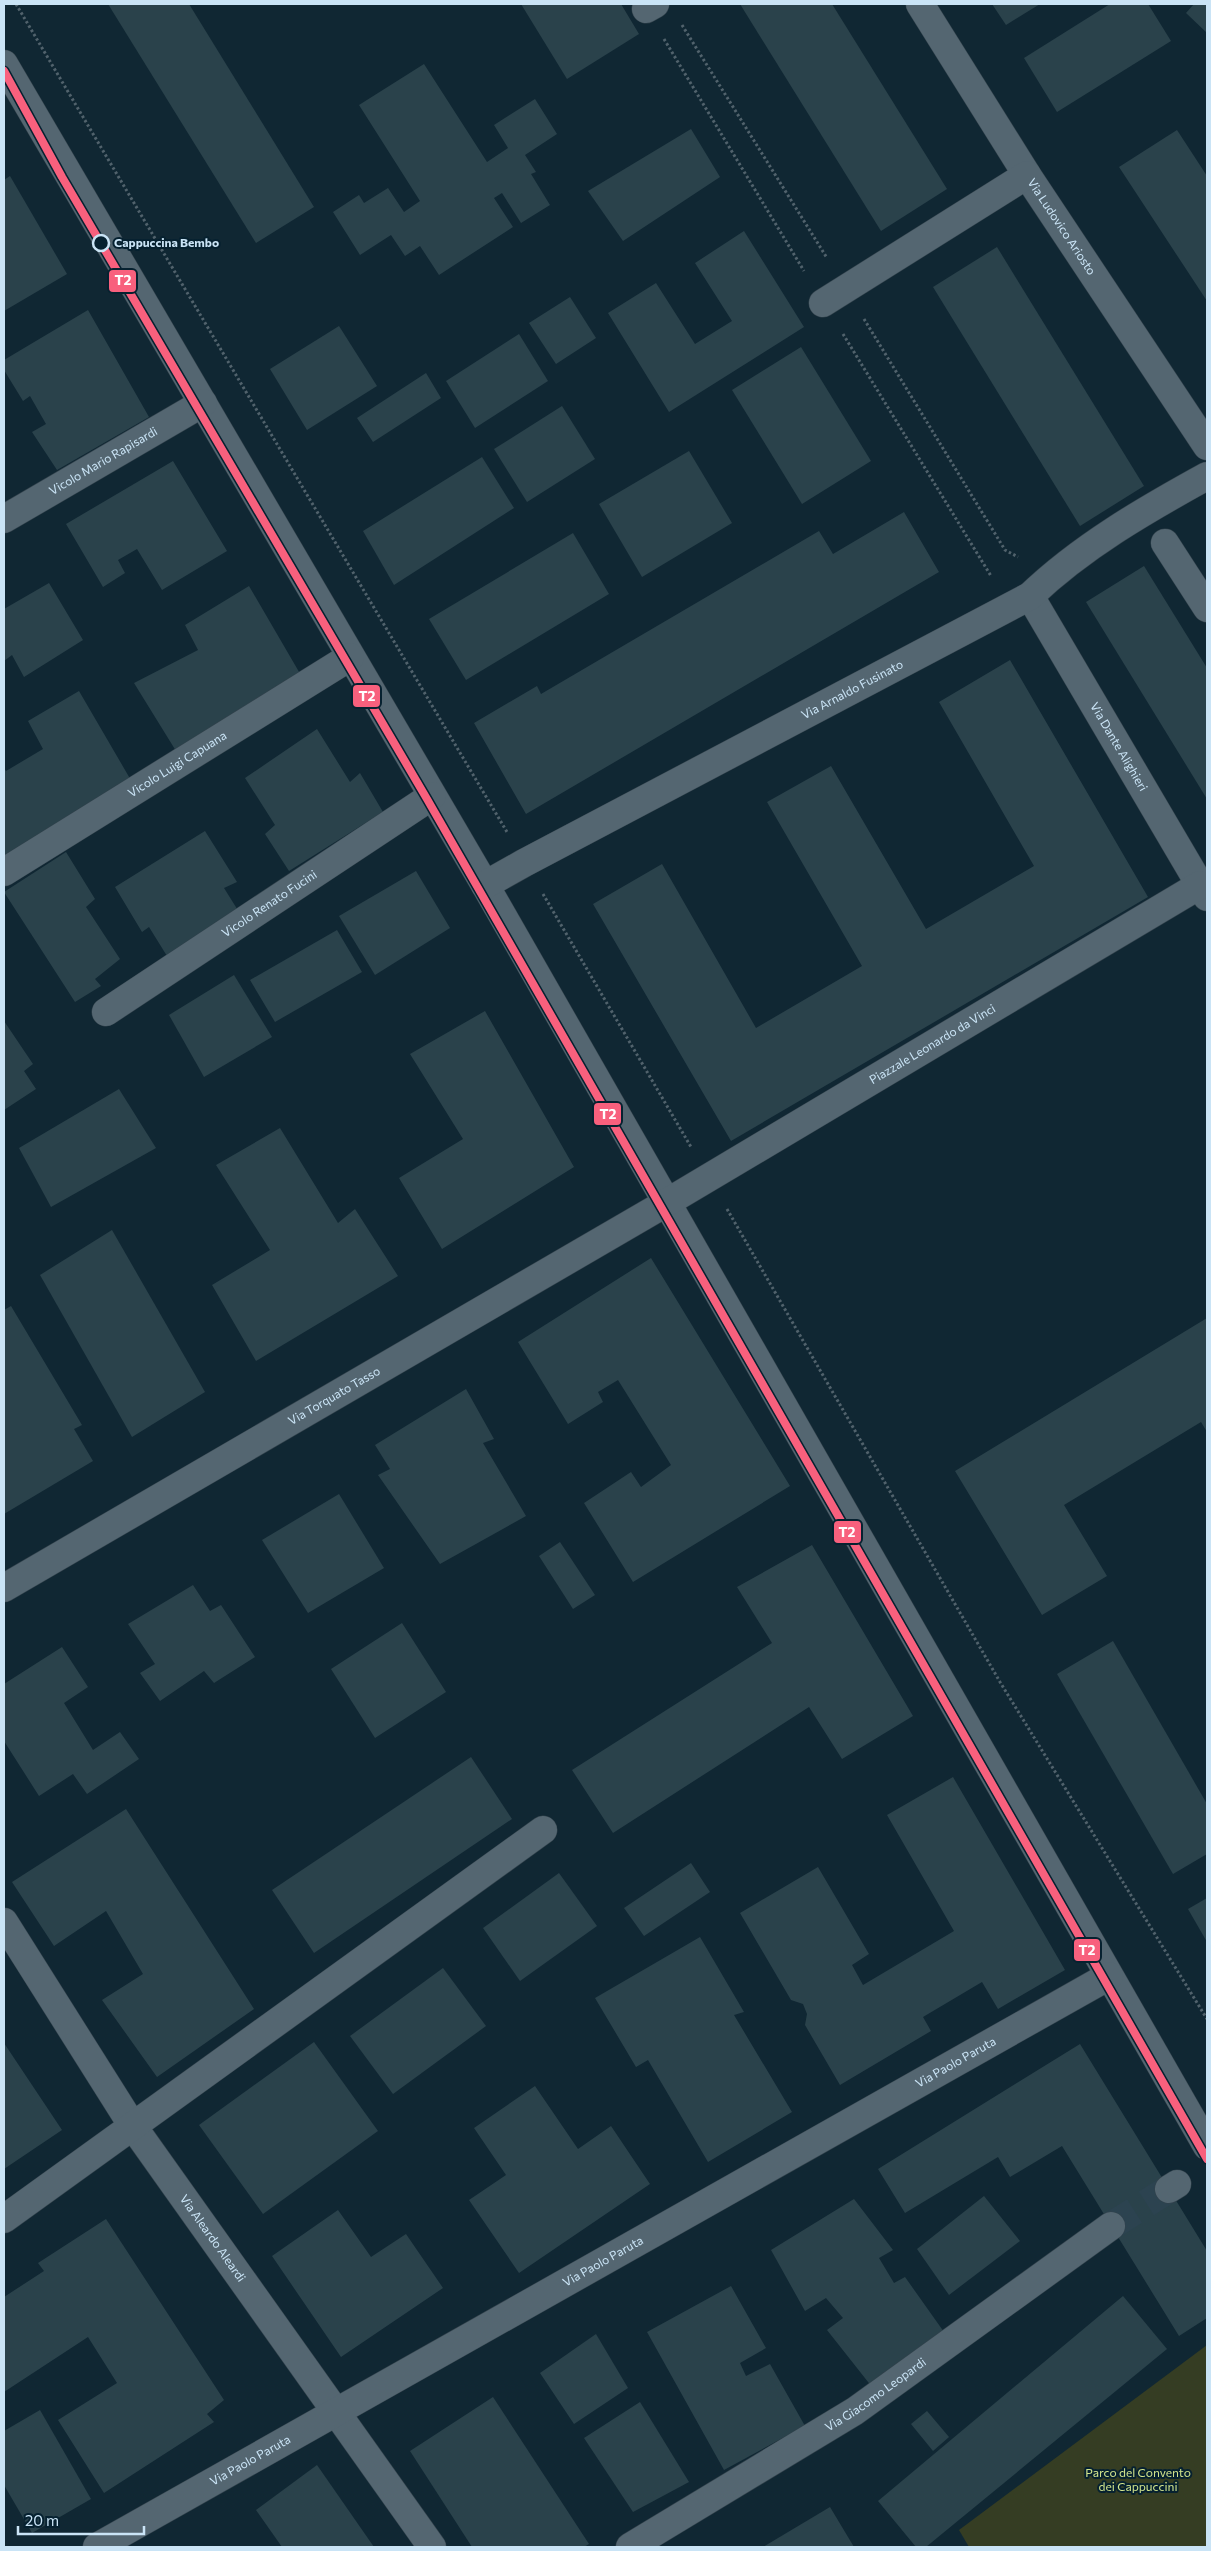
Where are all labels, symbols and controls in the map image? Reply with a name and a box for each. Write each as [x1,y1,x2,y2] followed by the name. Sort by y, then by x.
[1025,175,1099,277] street label: Via Ludovico Ariosto
[92,234,110,252] marker: Cappuccina Bembo
[114,235,219,249] place label: Cappuccina Bembo
[108,269,137,293] line badge: T2
[114,271,132,288] text: T2
[46,423,159,497] street label: Vicolo Mario Rapisardi
[799,656,905,721] street label: Via Arnaldo Fusinato
[352,684,381,708] line badge: T2
[358,687,376,704] text: T2
[1088,699,1151,793] street label: Via Dante Alighieri
[125,728,229,799] street label: Vicolo Luigi Capuana
[219,866,319,939] street label: Vicolo Renato Fucini
[866,1001,998,1086] street label: Piazzale Leonardo da Vinci
[593,1102,622,1126] line badge: T2
[599,1105,617,1122] text: T2
[285,1363,382,1427] street label: Via Torquato Tasso
[833,1520,862,1544] line badge: T2
[838,1523,856,1540] text: T2
[1073,1938,1101,1962] line badge: T2
[1078,1941,1096,1958] text: T2
[913,2033,998,2090] street label: Via Paolo Paruta
[178,2191,249,2284] street label: Via Aleardo Aleardi
[560,2232,645,2289] street label: Via Paolo Paruta
[822,2354,928,2434] street label: Via Giacomo Leopardi
[207,2431,292,2488] street label: Via Paolo Paruta
[1085,2465,1191,2493] park label: Parco del Convento dei Cappuccini
[18,2504,144,2536] scale bar
[25,2511,59,2529] text: 20 m

